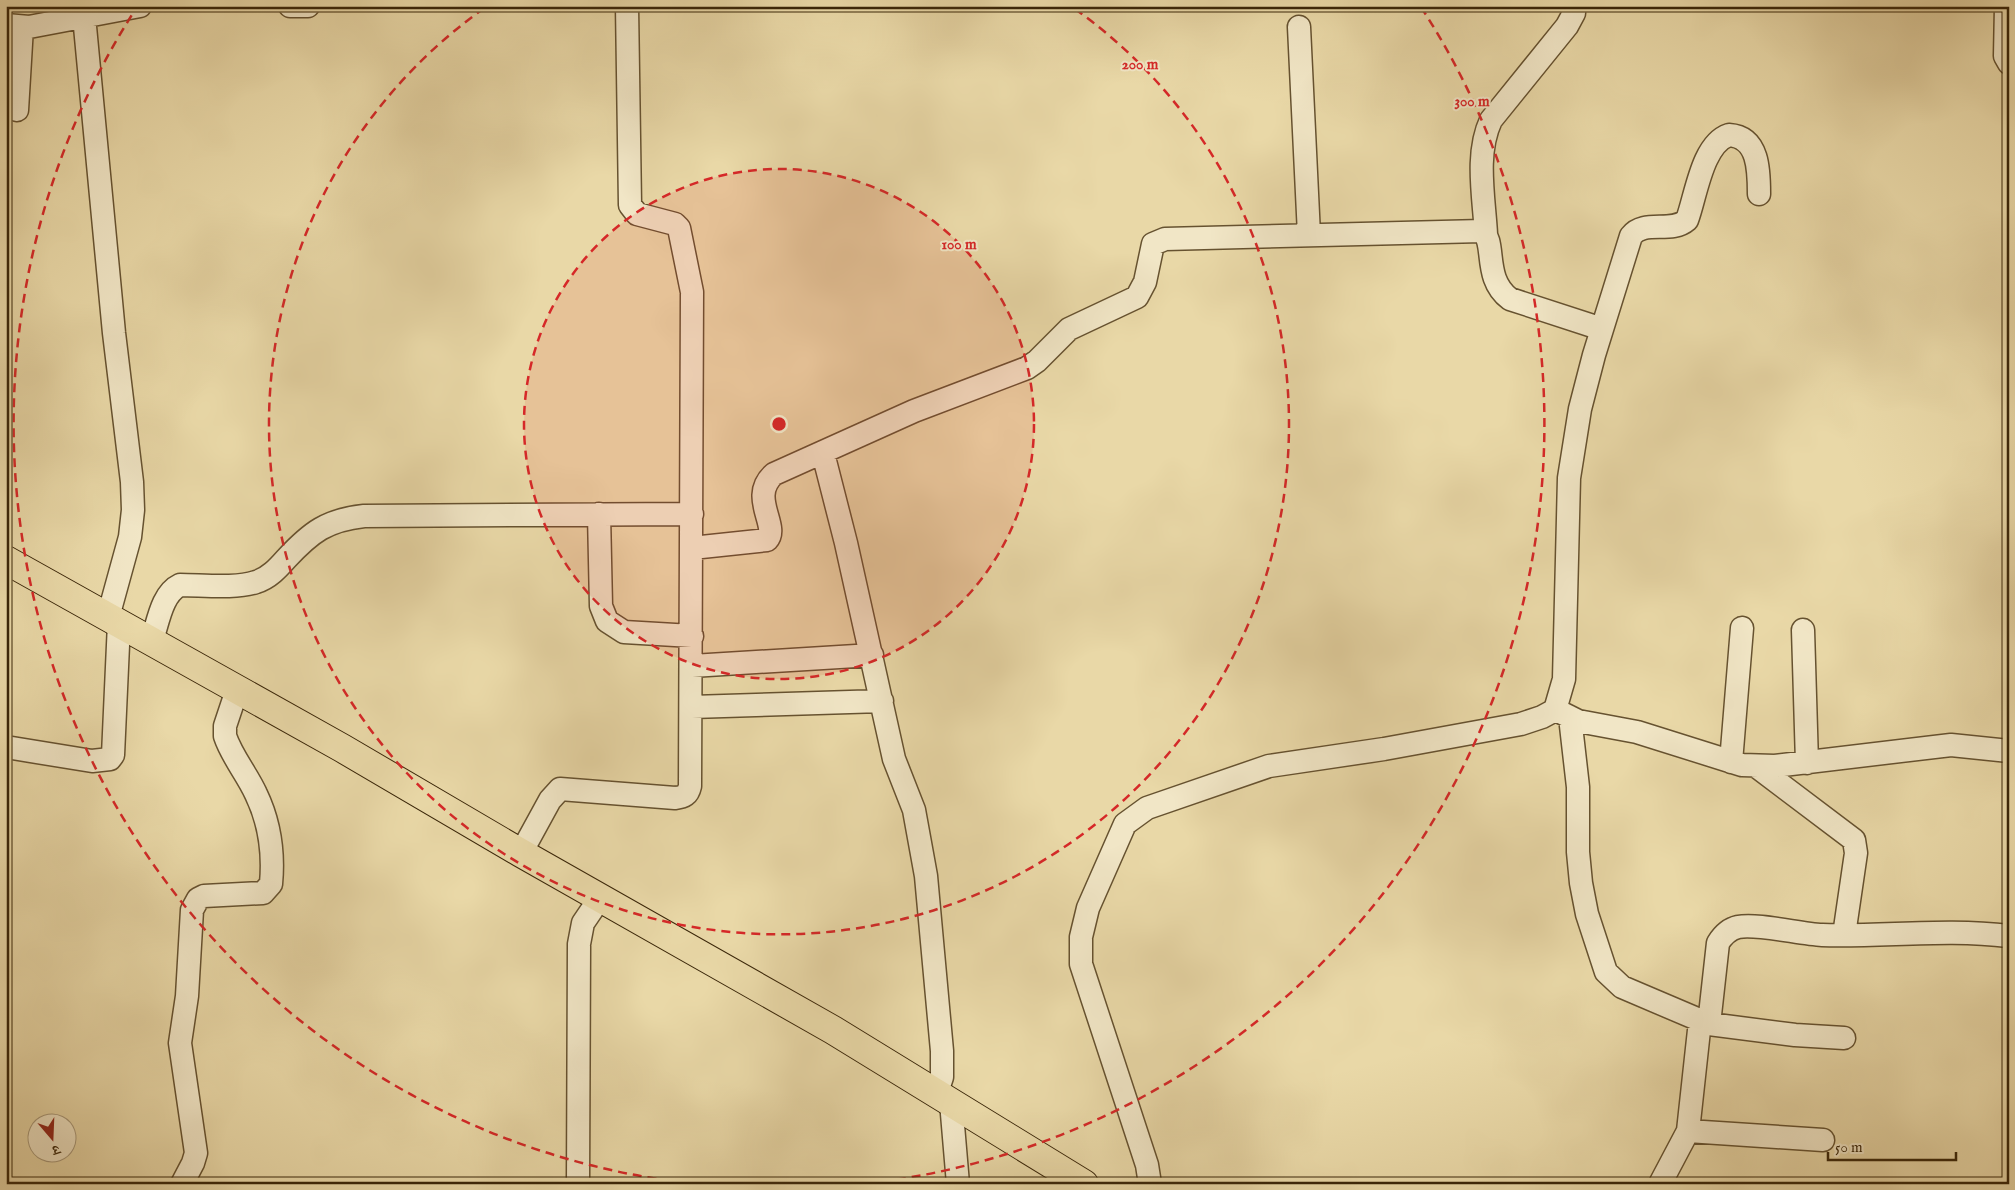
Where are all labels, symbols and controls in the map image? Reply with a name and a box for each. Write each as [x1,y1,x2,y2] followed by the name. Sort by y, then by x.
[1122,55,1159,74] text: 200 m
[1454,92,1490,111] text: 300 m
[941,235,977,254] text: 100 m
[770,415,788,433] centre of rings
[28,1112,78,1162] north arrow
[1828,1130,1955,1162] scale bar
[1835,1138,1863,1157] text: 50 m
[49,1139,63,1159] text: उ

